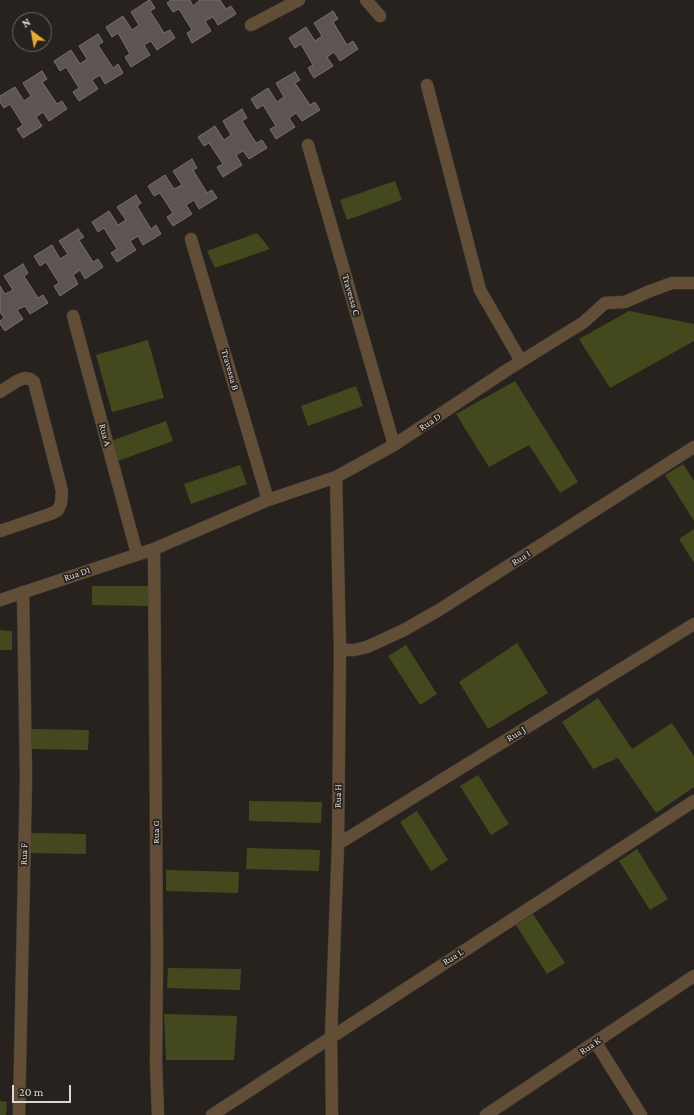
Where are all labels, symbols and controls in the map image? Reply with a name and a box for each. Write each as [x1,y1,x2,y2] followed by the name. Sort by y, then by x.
[12,12,52,52] north arrow
[20,16,33,30] text: N
[339,273,363,317] street label: Travessa C
[218,348,242,392] street label: Travessa B
[417,410,443,434] street label: Rua D
[96,422,114,448] street label: Rua A
[509,547,533,569] street label: Rua I
[62,564,92,584] street label: Rua D1
[504,724,528,744] street label: Rua J
[332,784,344,808] street label: Rua H
[150,820,162,844] street label: Rua G
[18,843,30,865] street label: Rua F
[440,946,466,968] street label: Rua L
[577,1035,603,1057] street label: Rua K
[14,1077,73,1103] scale bar
[19,1085,43,1099] text: 20 m

